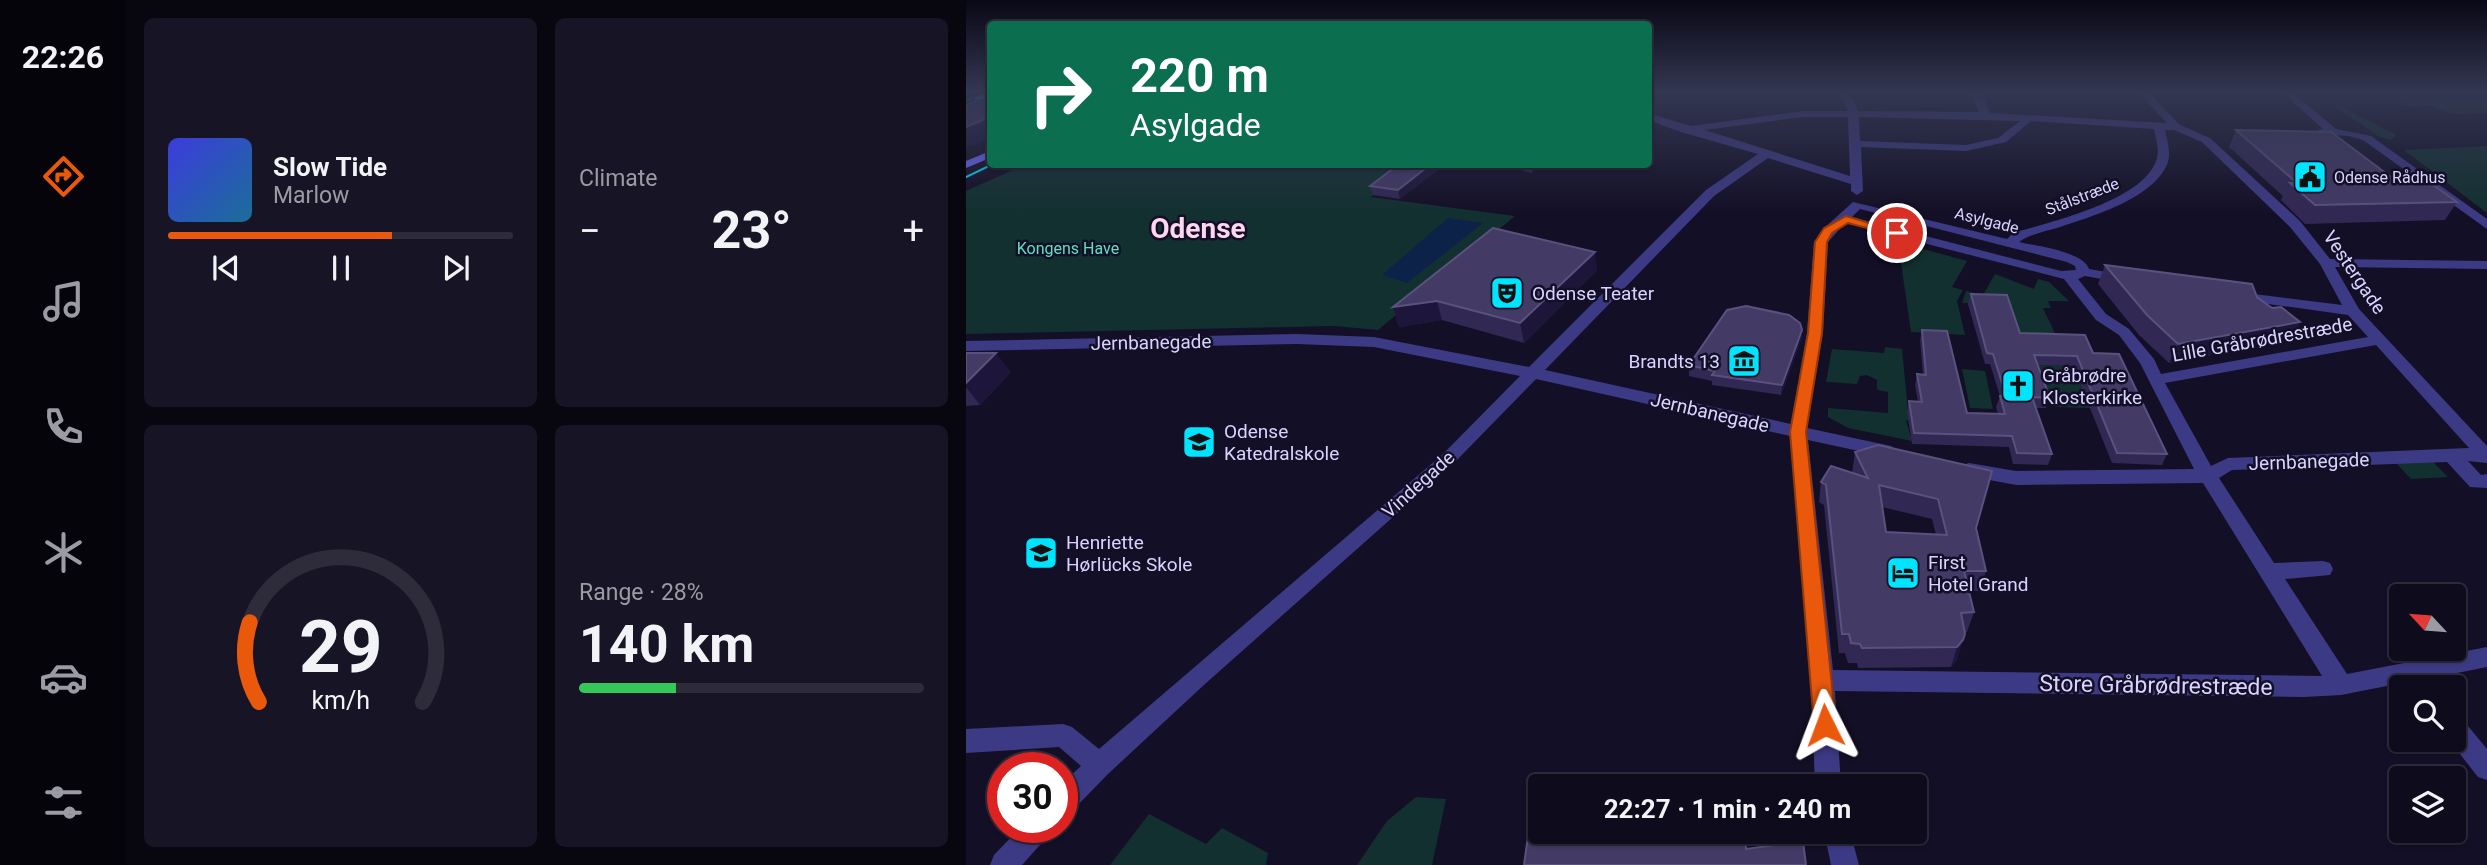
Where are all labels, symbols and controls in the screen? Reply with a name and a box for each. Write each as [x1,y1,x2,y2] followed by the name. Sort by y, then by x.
[22,38,104,76] text: 22:26
[1130,47,1269,104] text: 220 m
[1015,49,1106,140] icon: right
[1130,106,1261,144] text: Asylgade
[39,152,88,201] icon: directions
[273,152,387,182] text: Slow Tide
[2291,158,2329,196] public building icon: Odense Rådhus
[579,165,658,192] text: Climate
[2334,168,2446,187] place label: Odense Rådhus
[2043,174,2122,219] street label: Stålstræde
[273,182,349,209] text: Marlow
[712,200,792,261] text: 23°
[1867,203,1927,263] pin
[1953,203,2021,238] street label: Asylgade
[579,209,601,253] text: −
[902,209,924,253] text: +
[1150,212,1246,245] district label: Odense
[1878,214,1916,252] icon: arrive
[2318,226,2391,318] street label: Vestergade
[1017,239,1119,258] park label: Kongens Have
[207,249,245,287] icon: previous
[322,249,360,287] icon: pause
[437,249,475,287] icon: next
[1488,274,1526,312] theatre icon: Odense Teater
[39,277,88,326] icon: music
[1532,282,1655,305] place label: Odense Teater
[2170,312,2354,367] street label: Lille Gråbrødrestræde
[1090,330,1212,355] street label: Jernbanegade
[1725,342,1763,380] museum icon: Brandts 13
[1628,350,1720,373] place label: Brandts 13
[2042,364,2142,409] place label: Gråbrødre Klosterkirke
[1999,367,2037,405] church icon: Gråbrødre Klosterkirke
[1648,388,1771,437] street label: Jernbanegade
[39,402,88,451] icon: phone
[1224,420,1339,465] place label: Odense Katedralskole
[1180,423,1218,461] school or university icon: Odense Katedralskole
[1377,446,1459,523] street label: Vindegade
[2248,448,2370,475] street label: Jernbanegade
[39,528,88,577] icon: climate
[1066,531,1192,576] place label: Henriette Hørlücks Skole
[1022,534,1060,572] school or university icon: Henriette Hørlücks Skole
[1928,551,2029,596] place label: First Hotel Grand
[1884,554,1922,592] hotel icon: First Hotel Grand
[579,579,704,606] text: Range · 28%
[2389,584,2466,662] north arrow
[2389,584,2466,843] map controls
[299,604,382,690] text: 29
[579,614,754,675] text: 140 km
[39,653,88,702] icon: car
[2039,670,2273,701] street label: Store Gråbrødrestræde
[2389,675,2466,752] button: search
[311,686,370,715] text: km/h
[1788,688,1862,762] position arrow
[987,752,1078,843] speed limit sign: 30
[2389,766,2466,843] button: layers
[39,778,88,827] icon: filters
[1604,794,1851,824] text: 22:27 · 1 min · 240 m

